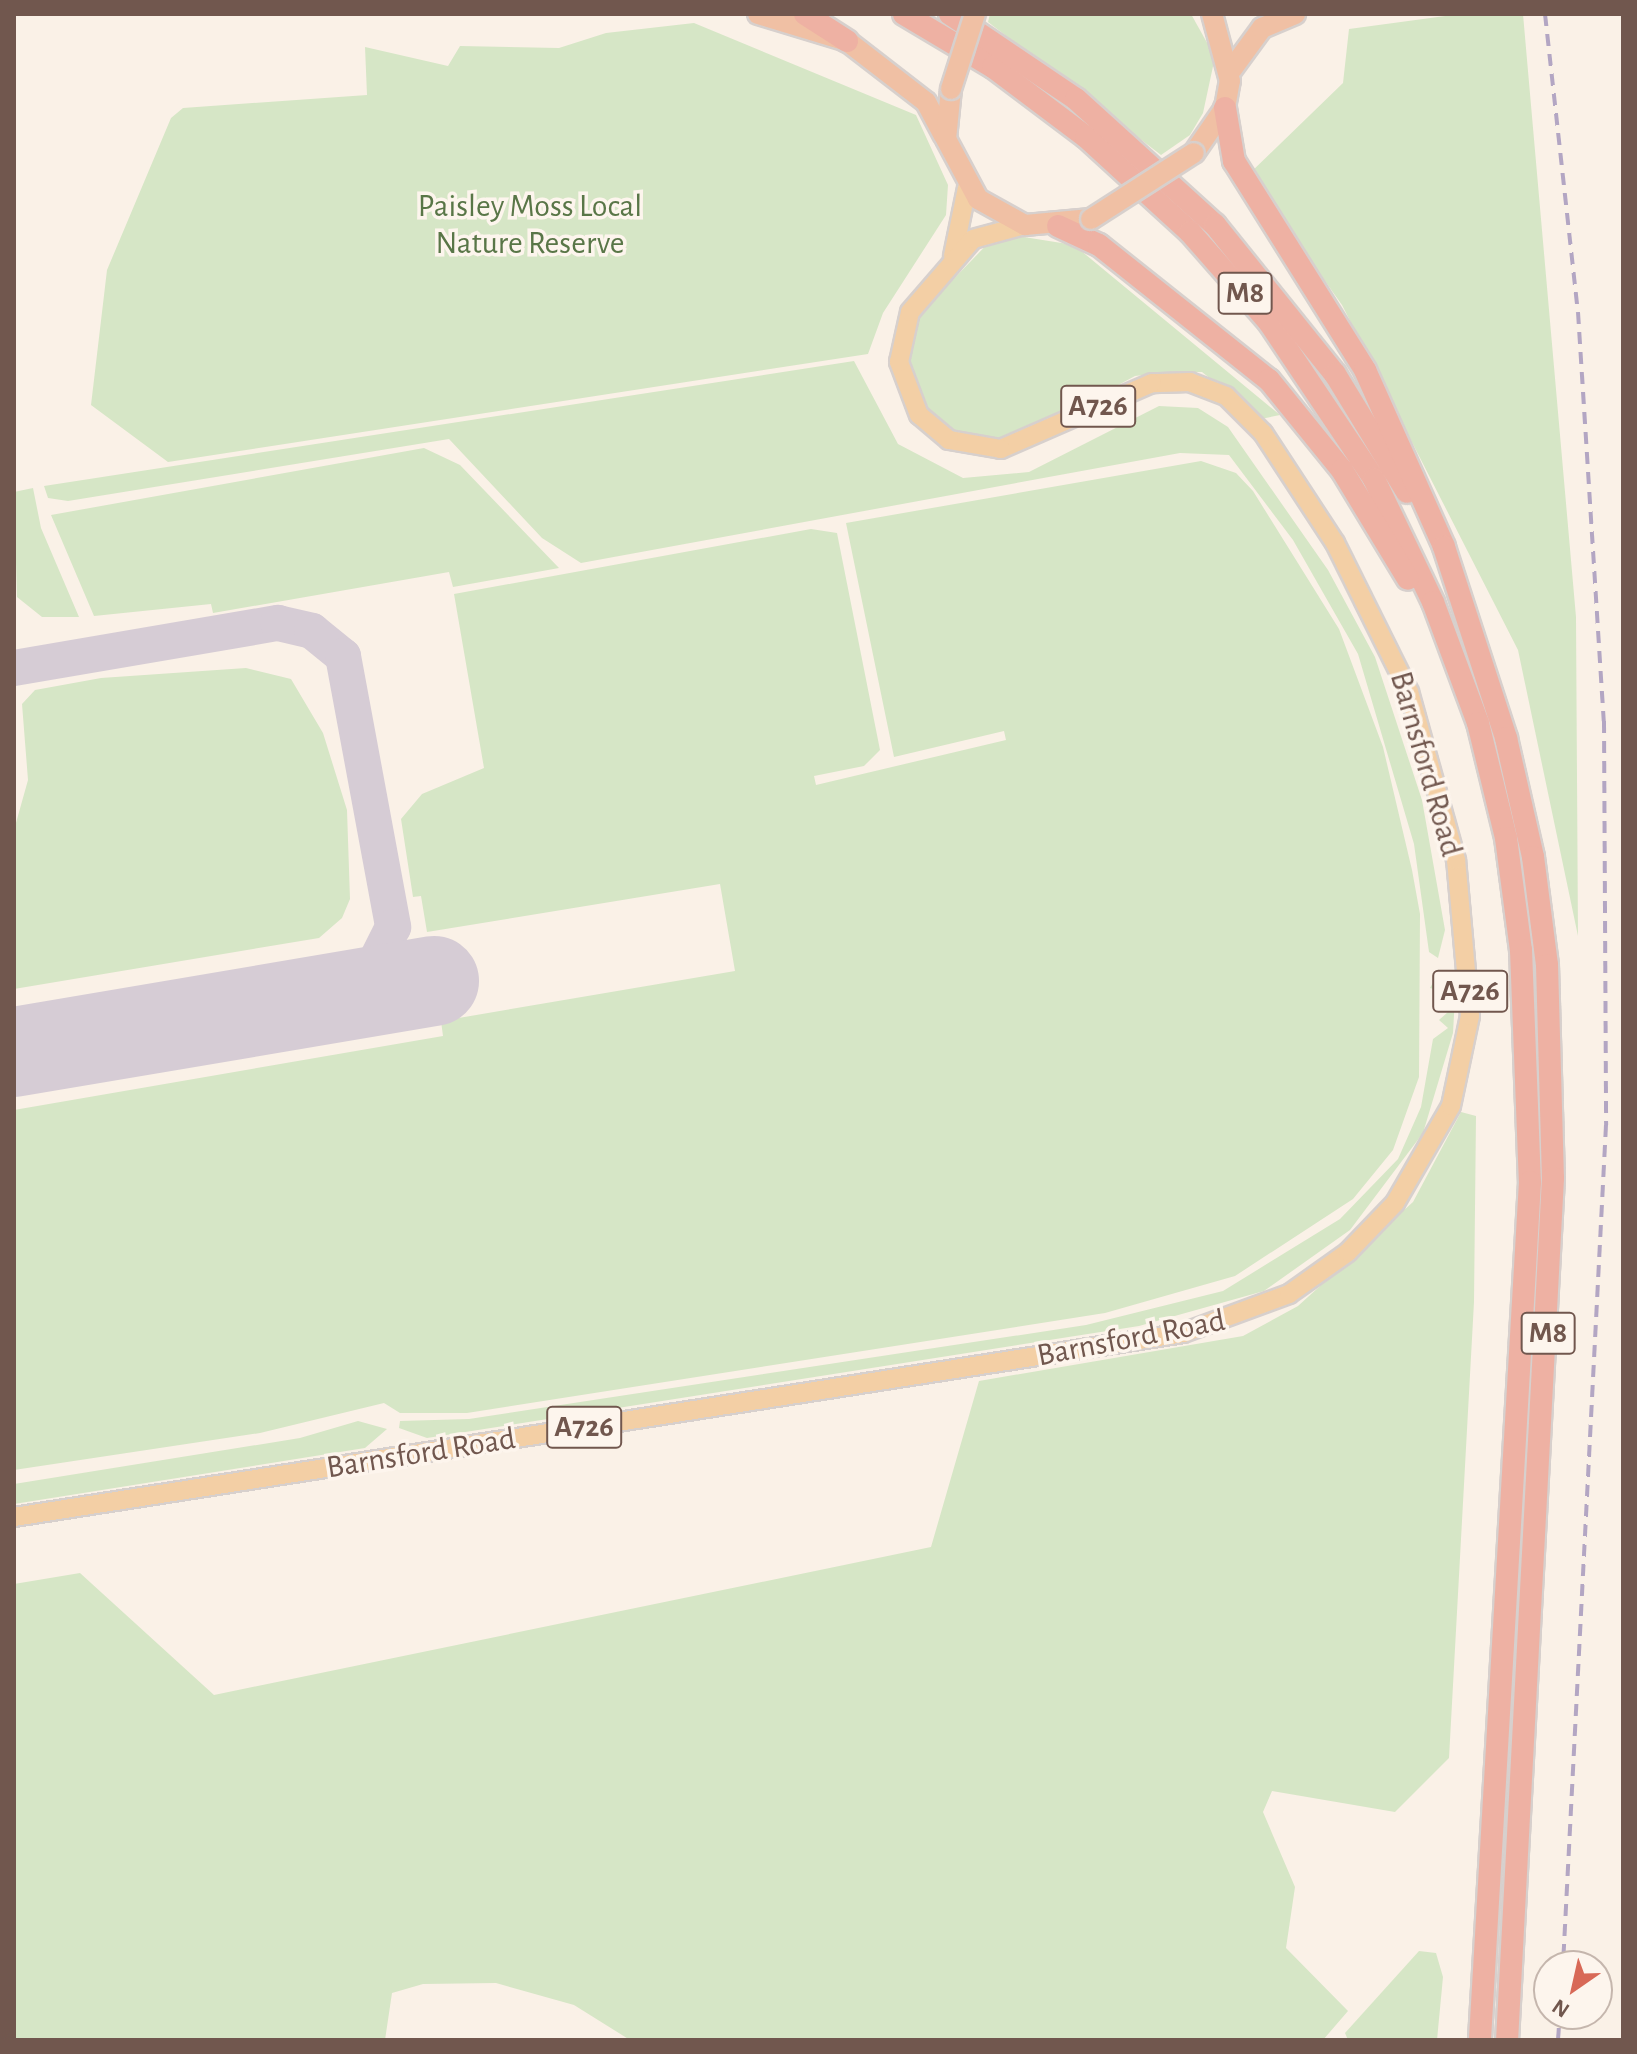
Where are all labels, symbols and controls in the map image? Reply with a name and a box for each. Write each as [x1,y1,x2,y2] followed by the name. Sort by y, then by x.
[418,188,642,263] park label: Paisley Moss Local Nature Reserve
[1217,267,1273,319] road number: M8
[1060,380,1136,432] road number: A726
[1381,667,1471,861] street label: Barnsford Road
[1432,965,1508,1017] road number: A726
[1034,1301,1228,1375] street label: Barnsford Road
[1520,1307,1576,1359] road number: M8
[546,1401,622,1453] road number: A726
[324,1419,518,1487] street label: Barnsford Road
[1533,1950,1613,2030] north arrow
[1548,1995,1573,2022] text: N

